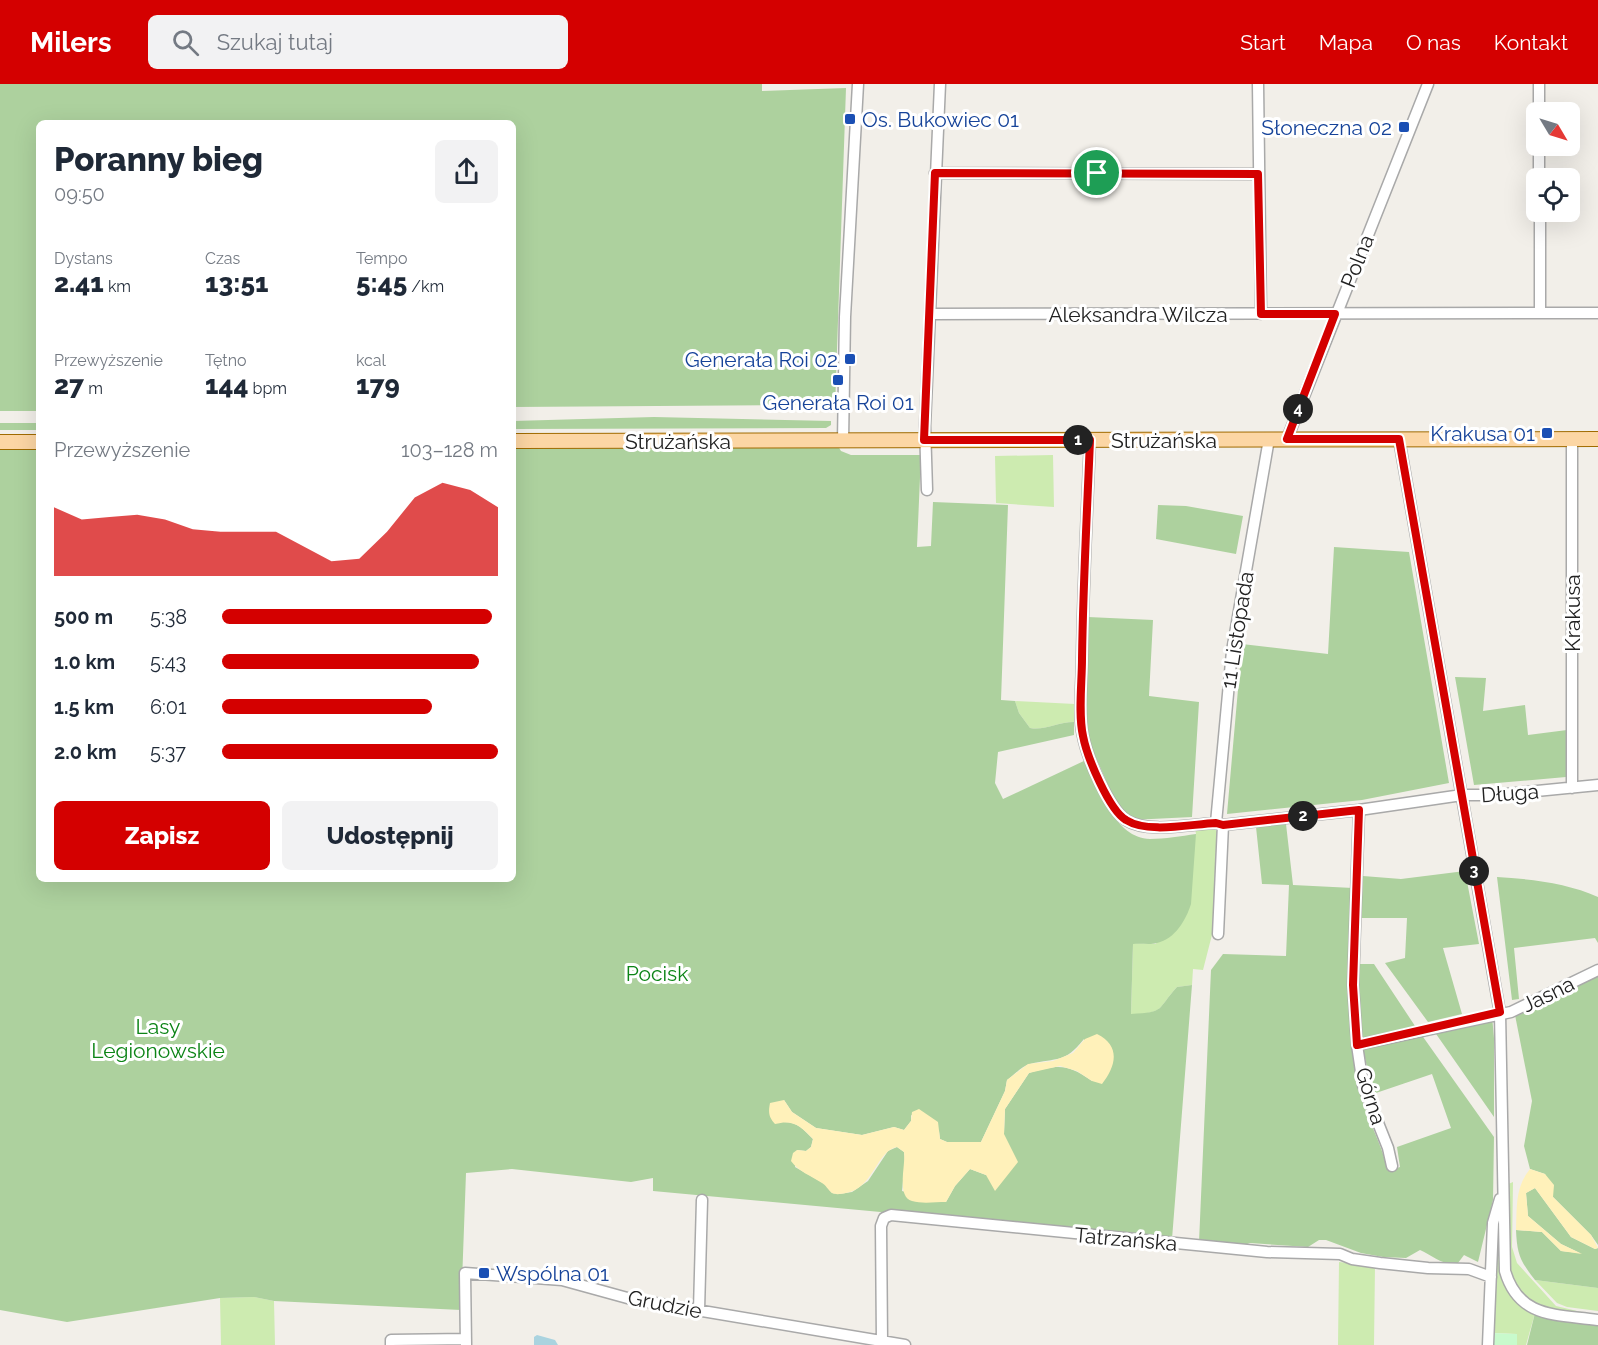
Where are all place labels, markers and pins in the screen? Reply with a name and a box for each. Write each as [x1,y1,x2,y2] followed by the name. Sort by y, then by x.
[862,107,1019,132] place label: Os. Bukowiec 01
[843,112,857,126] marker: Os. Bukowiec 01
[1261,115,1392,140] place label: Słoneczna 02
[1397,120,1411,134] marker: Słoneczna 02
[1071,147,1122,198] pin
[685,347,838,372] place label: Generała Roi 02
[843,352,857,366] marker: Generała Roi 02
[831,373,845,387] marker: Generała Roi 01
[762,390,914,415] place label: Generała Roi 01
[1283,394,1313,424] pin: 4
[1430,421,1535,446] place label: Krakusa 01
[1063,425,1093,455] pin: 1
[1540,426,1554,440] marker: Krakusa 01
[1288,801,1318,831] pin: 2
[1459,856,1489,886] pin: 3
[496,1261,609,1286] place label: Wspólna 01
[477,1266,491,1280] marker: Wspólna 01

